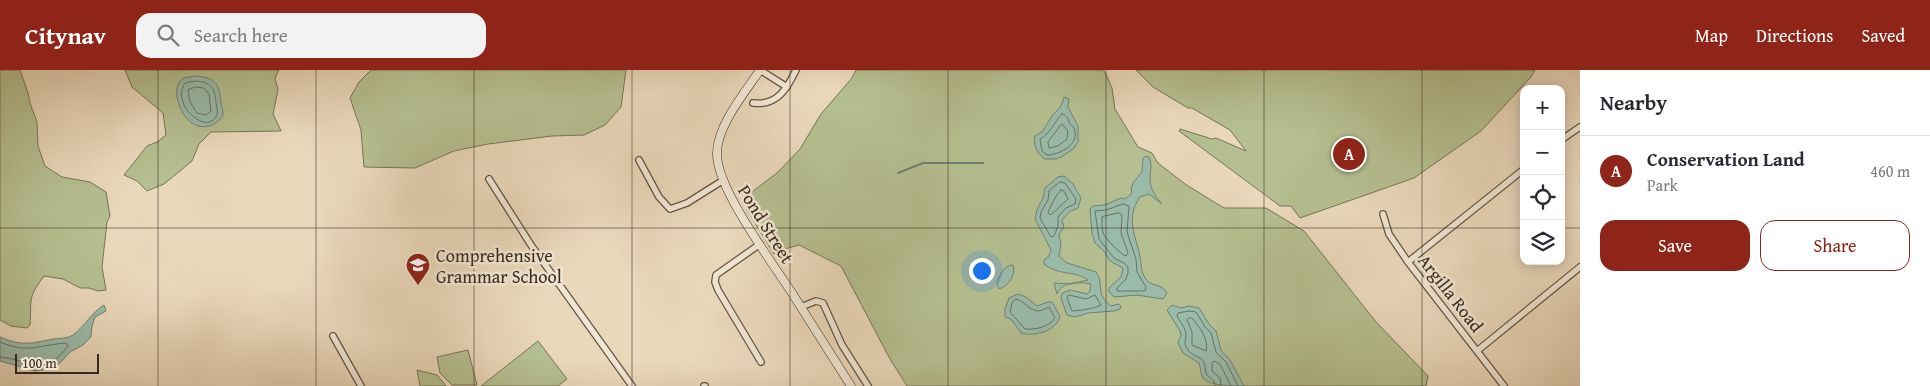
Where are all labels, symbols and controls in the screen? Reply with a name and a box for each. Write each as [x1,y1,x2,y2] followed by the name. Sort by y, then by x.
[136,13,486,58] search box
[25,18,106,53] text: Citynav
[154,21,182,49] icon: search
[194,21,288,49] text: Search here
[1695,22,1728,49] text: Map
[1756,22,1833,49] text: Directions
[1861,22,1905,49] text: Saved
[1520,85,1565,265] map controls
[1520,85,1565,130] button: +
[1600,87,1667,118] text: Nearby
[1520,130,1565,175] button: −
[1333,135,1365,173] pin: A
[1647,145,1805,173] text: Conservation Land
[1611,159,1621,183] text: A
[1870,159,1910,183] text: 460 m
[1647,173,1678,197] text: Park
[1520,175,1565,220] button: locate
[731,179,801,269] street label: Pond Street
[1520,220,1565,265] button: layers
[1600,220,1750,271] button: Save
[1760,220,1910,271] button: Share
[436,242,562,290] place label: Comprehensive Grammar School
[1412,248,1490,338] street label: Argilla Road
[405,252,431,286] school or university icon: Comprehensive Grammar School
[969,258,995,284] your location
[15,351,99,374] scale bar
[22,353,57,373] text: 100 m

